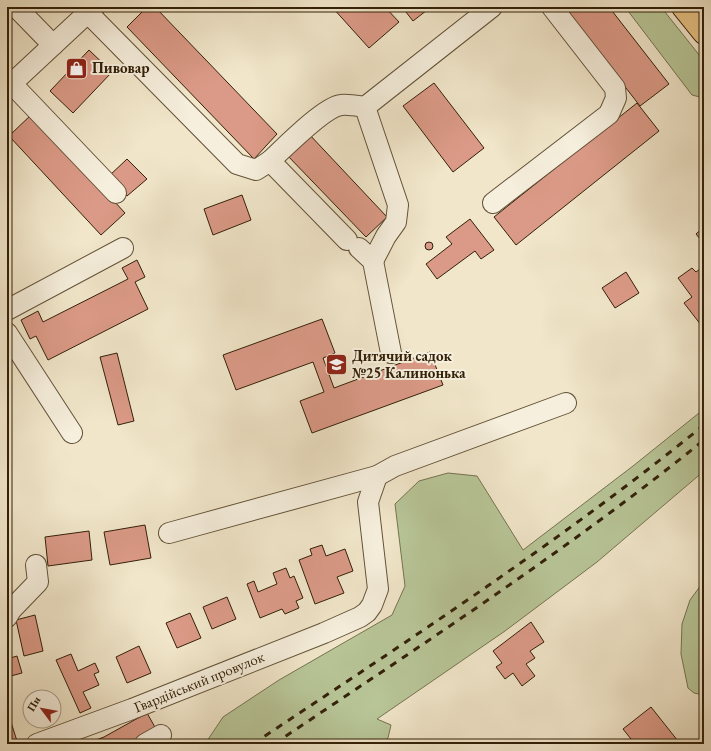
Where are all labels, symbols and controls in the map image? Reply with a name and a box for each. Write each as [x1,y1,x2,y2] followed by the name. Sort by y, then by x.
[63,55,89,81] shop icon: Пивовар
[92,58,150,77] place label: Пивовар
[352,346,466,382] place label: Дитячий садок №25 Калинонька
[323,352,349,378] school or university icon: Дитячий садок №25 Калинонька
[131,647,267,716] street label: Гвардійський провулок
[22,689,62,729] north arrow
[24,693,44,714] text: Пн

